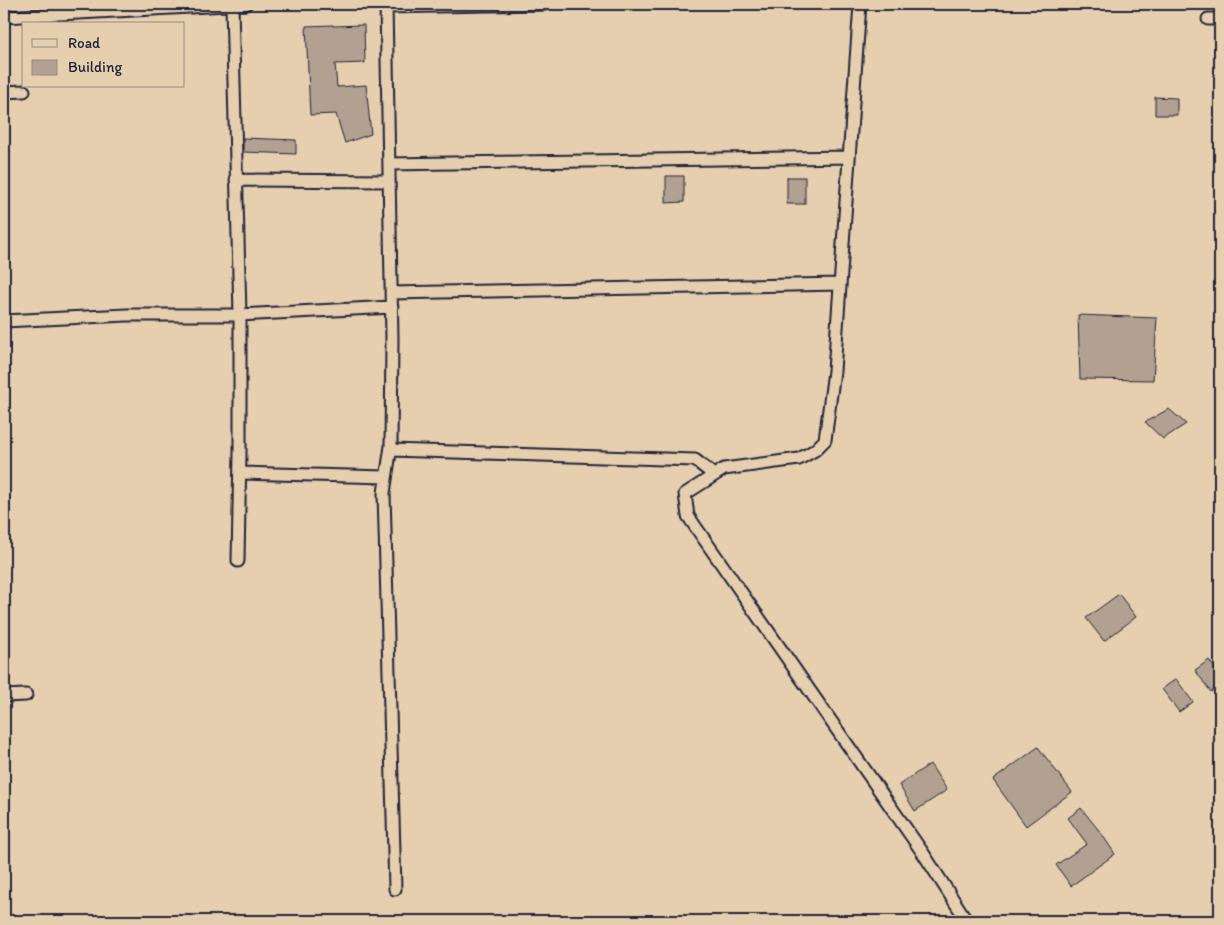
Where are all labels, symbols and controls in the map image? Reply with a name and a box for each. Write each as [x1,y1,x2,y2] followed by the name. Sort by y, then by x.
[22,22,185,88] legend
[68,34,101,52] text: Road
[68,58,122,76] text: Building

